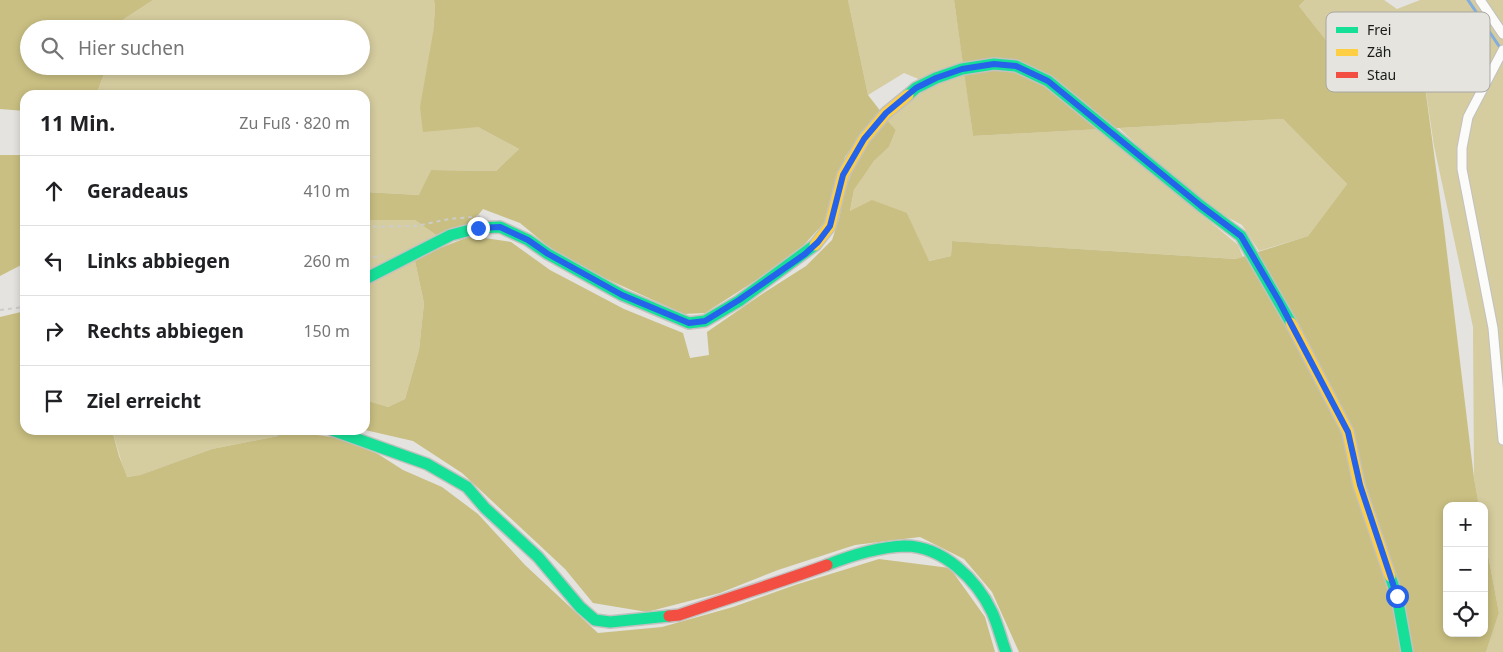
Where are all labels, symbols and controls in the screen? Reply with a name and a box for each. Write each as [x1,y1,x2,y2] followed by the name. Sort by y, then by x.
[1326,12,1490,92] legend
[20,20,370,75] search box
[1367,20,1391,39] text: Frei
[38,34,66,62] icon: search
[78,35,185,61] text: Hier suchen
[1367,42,1392,61] text: Zäh
[1367,65,1396,84] text: Stau
[40,109,115,137] text: 11 Min.
[239,112,350,134] text: Zu Fuß · 820 m
[40,177,68,205] icon: ahead
[87,178,188,204] text: Geradeaus
[303,180,350,202] text: 410 m
[467,217,490,240] route end
[40,247,68,275] icon: left
[87,248,230,274] text: Links abbiegen
[303,250,350,272] text: 260 m
[40,317,68,345] icon: right
[87,318,244,344] text: Rechts abbiegen
[303,320,350,342] text: 150 m
[40,387,68,415] icon: arrive
[87,388,201,414] text: Ziel erreicht
[1443,502,1488,637] map controls
[1443,502,1488,547] button: +
[1443,547,1488,592] button: −
[1386,585,1409,608] route start
[1443,592,1488,637] button: locate

